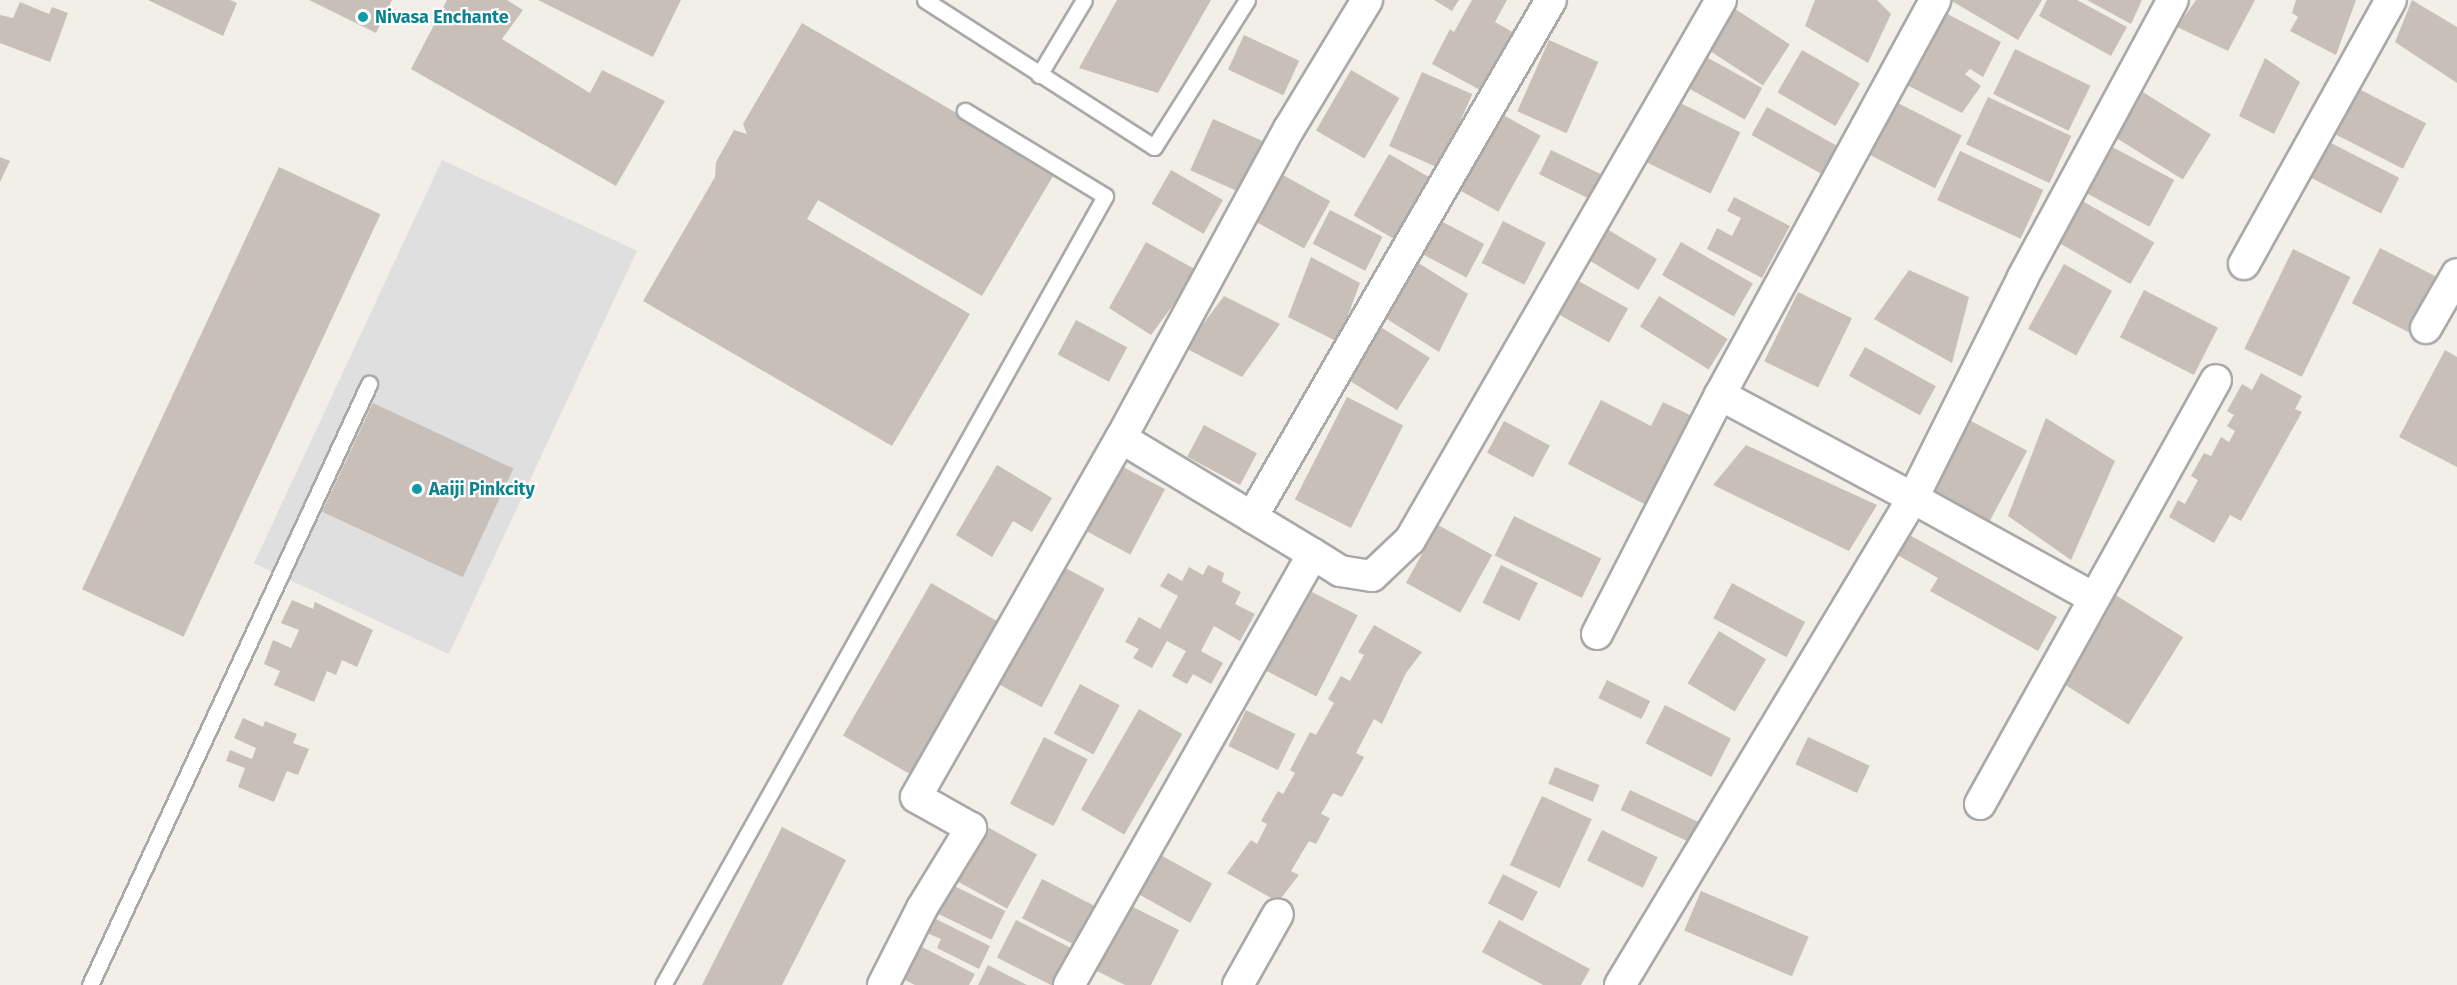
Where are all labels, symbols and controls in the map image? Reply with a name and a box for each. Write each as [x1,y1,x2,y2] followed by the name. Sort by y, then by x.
[375,6,509,28] place label: Nivasa Enchante
[356,10,370,24] marker: Nivasa Enchante
[429,478,535,500] place label: Aaiji Pinkcity
[410,482,424,496] marker: Aaiji Pinkcity

